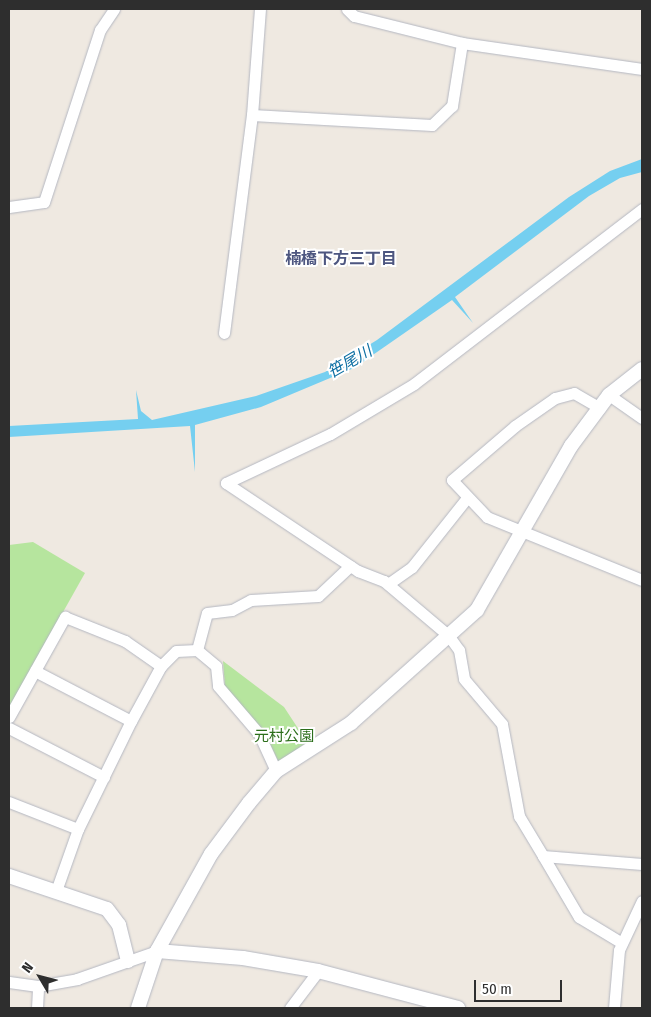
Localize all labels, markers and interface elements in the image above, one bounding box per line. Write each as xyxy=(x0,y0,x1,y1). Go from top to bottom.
district label: 楠橋下方三丁目 xyxy=(285,249,397,269)
water label: 笹尾川 xyxy=(324,342,376,382)
park label: 元村公園 xyxy=(254,728,314,746)
north arrow xyxy=(15,952,65,1002)
text: N xyxy=(18,959,37,976)
scale bar xyxy=(476,970,564,1002)
text: 50 m xyxy=(482,980,512,998)

